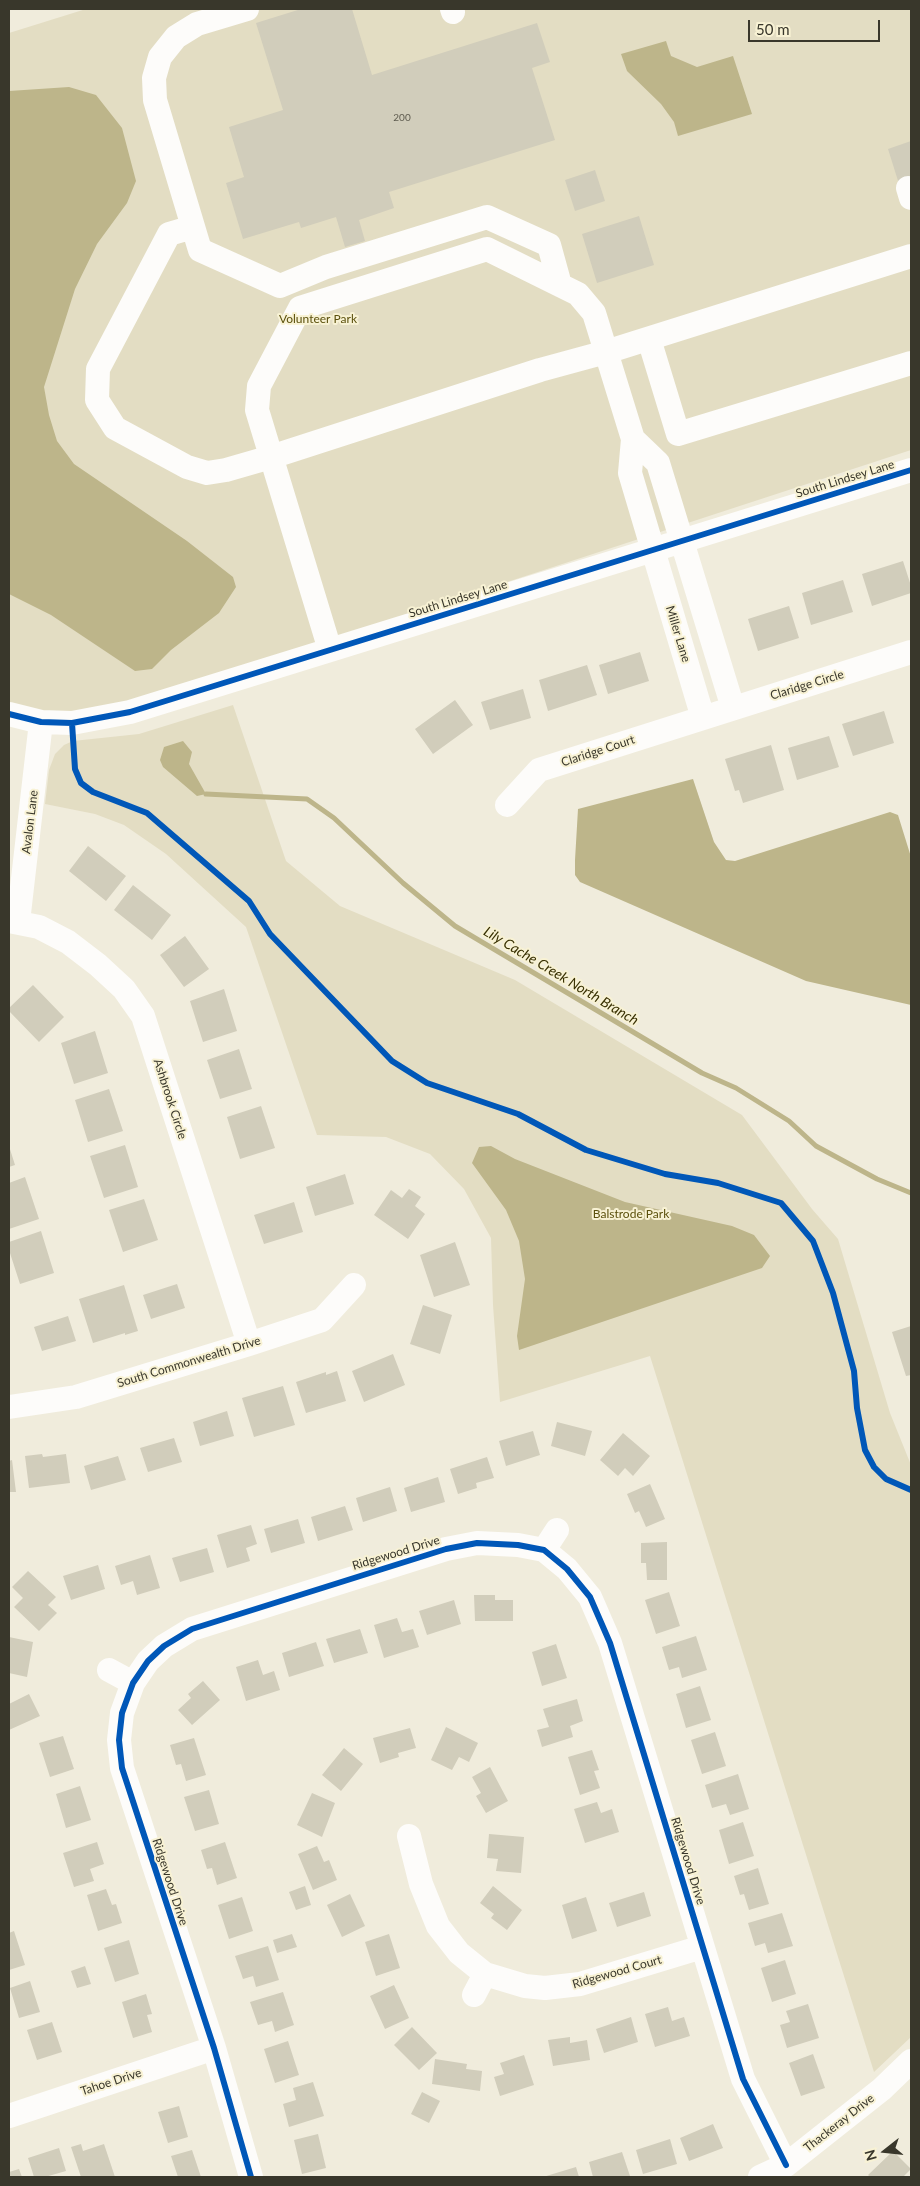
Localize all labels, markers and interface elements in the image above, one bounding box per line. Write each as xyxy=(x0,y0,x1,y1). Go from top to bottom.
scale bar xyxy=(750,10,882,42)
text: 50 m xyxy=(756,20,790,38)
house number: 200 xyxy=(393,112,411,124)
park label: Volunteer Park xyxy=(279,312,357,326)
street label: South Lindsey Lane xyxy=(794,457,896,501)
street label: South Lindsey Lane xyxy=(407,577,509,621)
street label: Miller Lane xyxy=(663,604,693,664)
street label: Claridge Circle xyxy=(768,667,846,703)
street label: Claridge Court xyxy=(559,732,637,770)
street label: Avalon Lane xyxy=(19,789,41,855)
water label: Lily Cache Creek North Branch xyxy=(481,923,641,1029)
street label: Ashbrook Circle xyxy=(150,1057,190,1141)
park label: Balstrode Park xyxy=(593,1207,669,1221)
street label: South Commonwealth Drive xyxy=(116,1333,262,1391)
street label: Ridgewood Drive xyxy=(350,1533,442,1573)
street label: Ridgewood Drive xyxy=(668,1815,708,1907)
street label: Ridgewood Drive xyxy=(149,1837,191,1927)
street label: Ridgewood Court xyxy=(571,1952,663,1992)
street label: Tahoe Drive xyxy=(79,2065,143,2099)
street label: Thackeray Drive xyxy=(801,2091,877,2155)
north arrow xyxy=(860,2126,910,2176)
text: N xyxy=(860,2148,880,2163)

